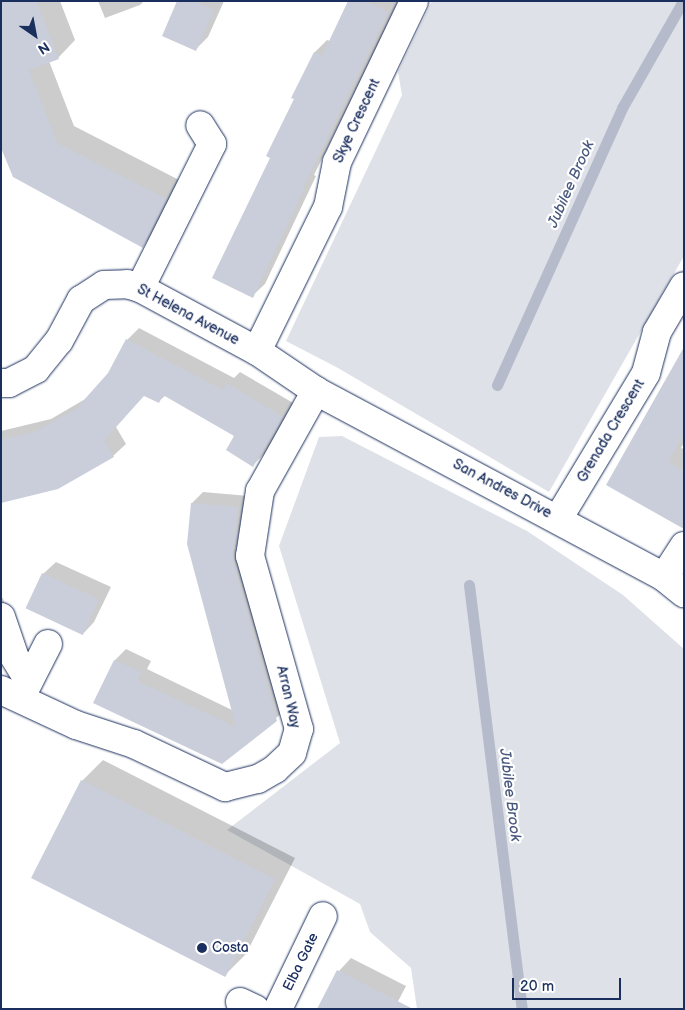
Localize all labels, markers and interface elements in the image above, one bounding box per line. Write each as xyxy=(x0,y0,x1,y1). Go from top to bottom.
north arrow xyxy=(10,10,60,60)
text: N xyxy=(34,38,52,58)
street label: Skye Crescent xyxy=(330,76,384,166)
water label: Jubilee Brook xyxy=(544,138,598,230)
street label: St Helena Avenue xyxy=(134,281,242,349)
street label: Grenada Crescent xyxy=(574,377,648,485)
street label: San Andres Drive xyxy=(450,456,554,522)
street label: Arran Way xyxy=(273,664,303,730)
water label: Jubilee Brook xyxy=(495,748,525,842)
street label: Elba Gate xyxy=(280,930,322,994)
place label: Costa xyxy=(212,940,249,956)
marker: Costa xyxy=(196,942,208,954)
scale bar xyxy=(515,968,624,1000)
text: 20 m xyxy=(520,977,554,996)

